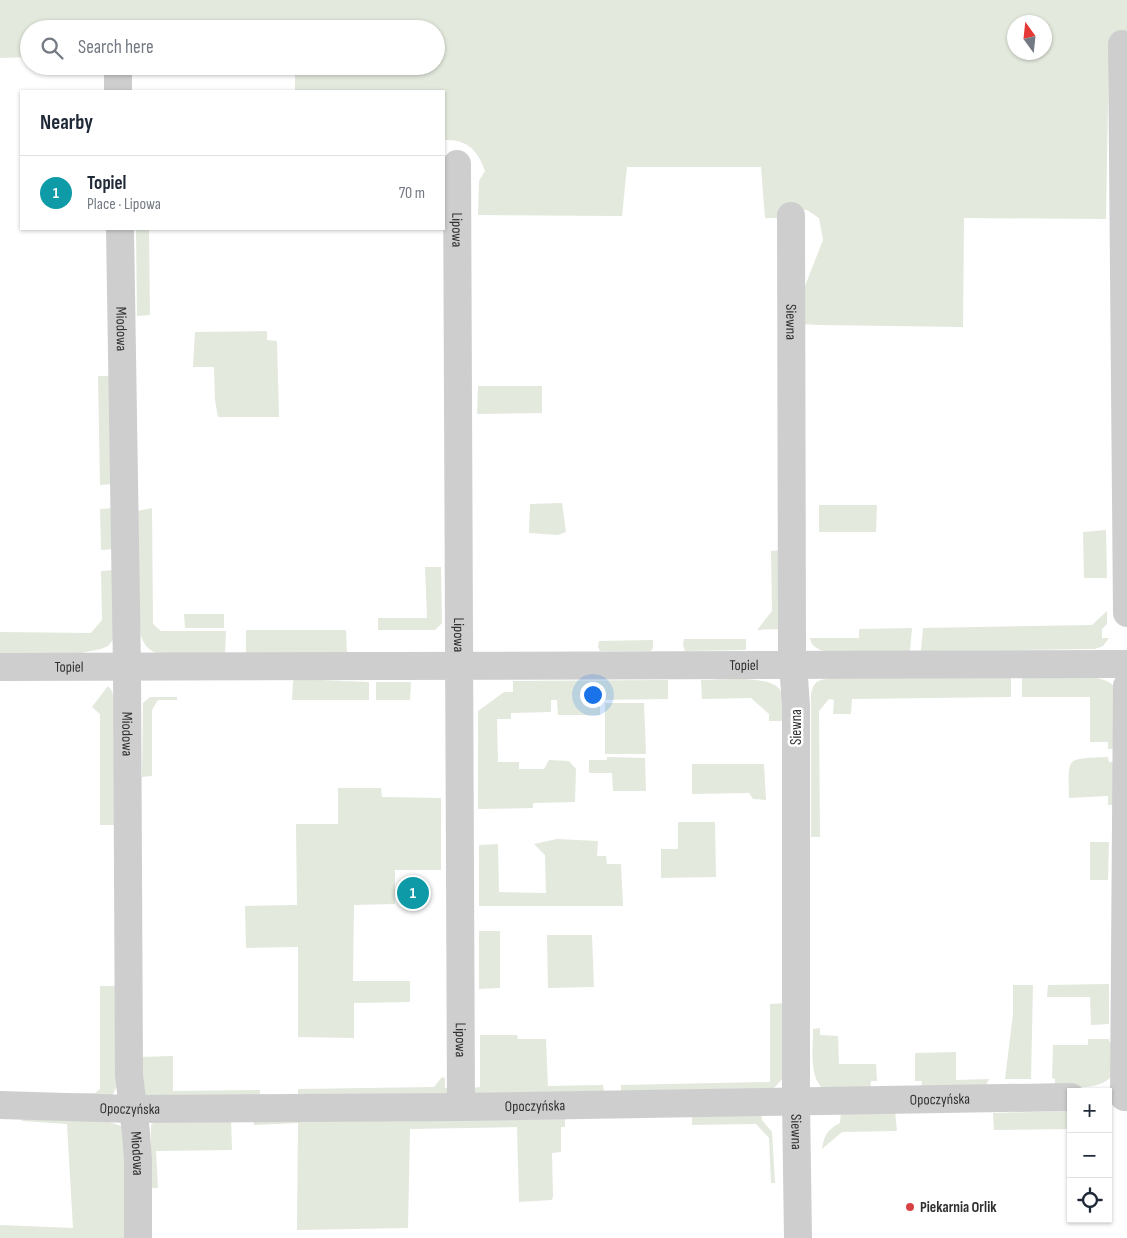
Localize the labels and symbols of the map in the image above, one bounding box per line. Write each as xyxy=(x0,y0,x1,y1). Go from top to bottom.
north arrow xyxy=(1007,15,1052,60)
street label: Lipowa xyxy=(448,213,467,248)
street label: Siewna xyxy=(782,304,801,340)
street label: Miodowa xyxy=(112,307,131,352)
street label: Lipowa xyxy=(449,618,469,653)
street label: Topiel xyxy=(729,655,759,675)
street label: Topiel xyxy=(54,657,84,676)
your location xyxy=(580,682,606,708)
street label: Siewna xyxy=(787,709,806,745)
street label: Miodowa xyxy=(118,712,137,756)
pin: 1 xyxy=(397,874,429,912)
street label: Lipowa xyxy=(451,1023,470,1058)
street label: Opoczyńska xyxy=(910,1089,970,1109)
street label: Opoczyńska xyxy=(505,1096,565,1116)
street label: Opoczyńska xyxy=(99,1099,160,1119)
street label: Siewna xyxy=(787,1114,806,1150)
street label: Miodowa xyxy=(126,1131,148,1176)
place label: Piekarnia Orlik xyxy=(920,1198,997,1217)
marker: Piekarnia Orlik xyxy=(904,1201,916,1213)

